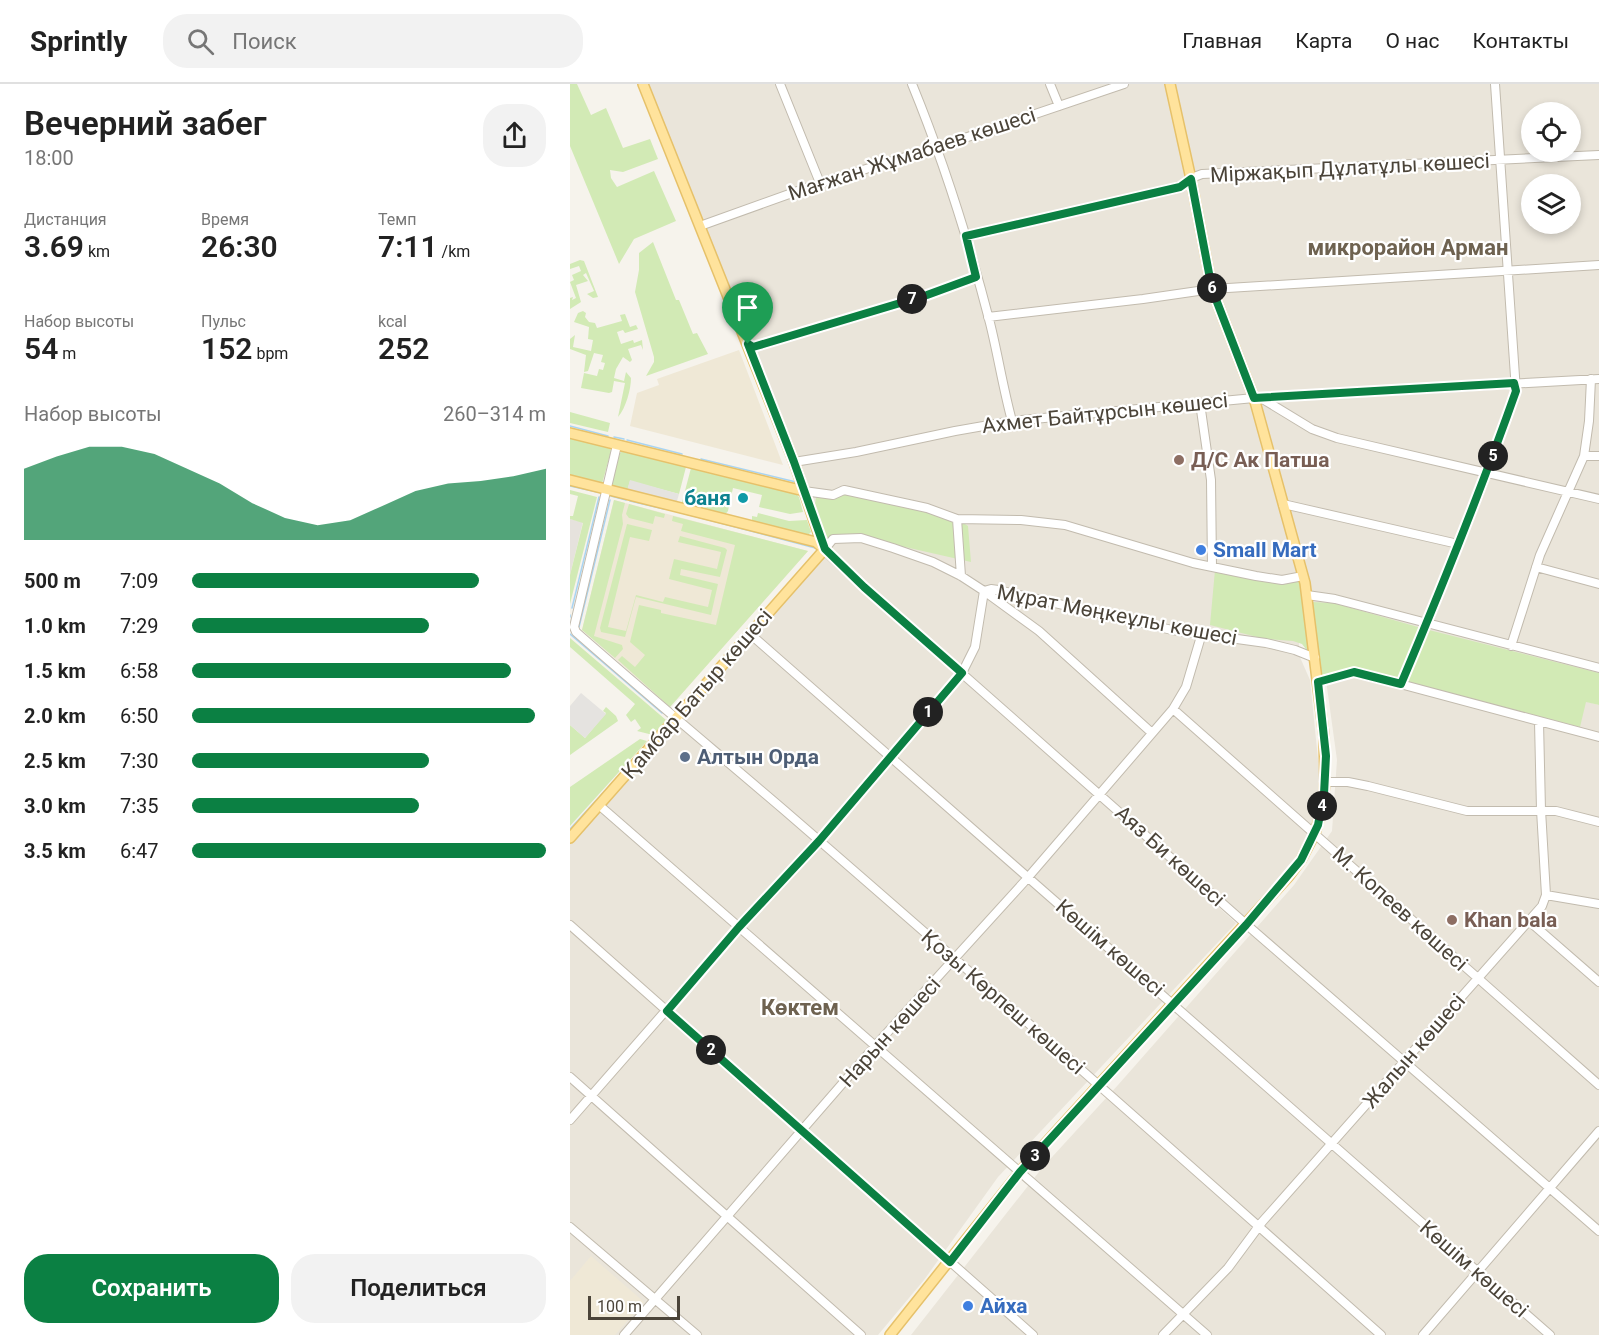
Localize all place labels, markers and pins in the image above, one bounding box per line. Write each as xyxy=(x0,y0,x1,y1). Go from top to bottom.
pin: 6 xyxy=(1197,273,1227,303)
pin xyxy=(722,282,773,344)
pin: 7 xyxy=(897,284,927,314)
pin: 5 xyxy=(1478,441,1508,471)
place label: Д/С Ак Патша xyxy=(1191,448,1329,472)
marker: Д/С Ак Патша xyxy=(1172,453,1186,467)
place label: баня xyxy=(684,486,731,510)
marker: баня xyxy=(736,491,750,505)
place label: Small Mart xyxy=(1213,538,1317,562)
marker: Small Mart xyxy=(1194,543,1208,557)
pin: 1 xyxy=(913,697,943,727)
place label: Алтын Орда xyxy=(697,745,819,769)
marker: Алтын Орда xyxy=(678,750,692,764)
pin: 4 xyxy=(1307,791,1337,821)
place label: Khan bala xyxy=(1464,908,1557,932)
marker: Khan bala xyxy=(1445,913,1459,927)
pin: 2 xyxy=(696,1035,726,1065)
pin: 3 xyxy=(1020,1141,1050,1171)
place label: Айха xyxy=(980,1294,1028,1318)
marker: Айха xyxy=(961,1299,975,1313)

